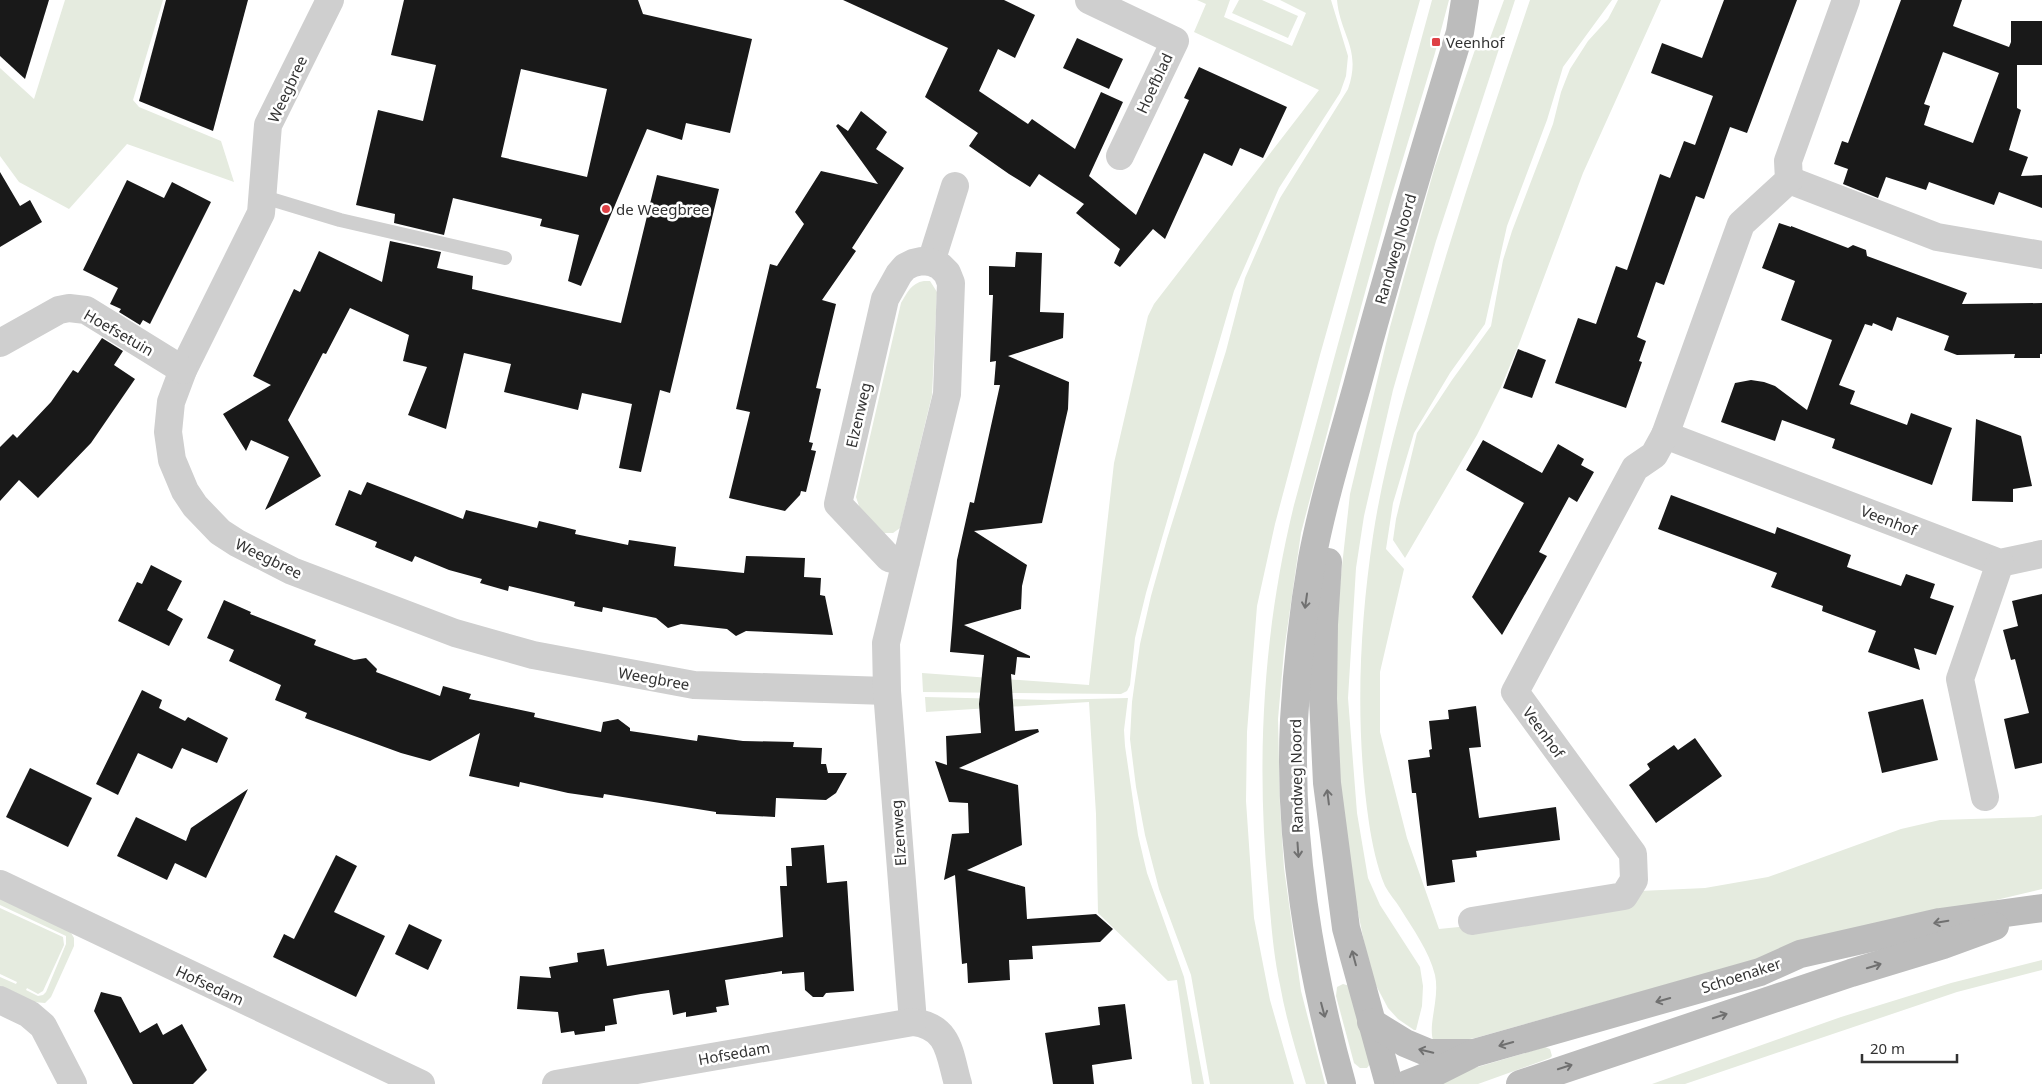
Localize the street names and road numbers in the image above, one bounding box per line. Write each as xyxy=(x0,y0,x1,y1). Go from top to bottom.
street label: Hoefblad xyxy=(1131,50,1177,116)
street label: Weegbree xyxy=(263,52,311,126)
street label: Randweg Noord xyxy=(1370,191,1420,307)
street label: Hoefsetuin xyxy=(81,304,157,360)
street label: Elzenweg xyxy=(841,380,875,450)
street label: Veenhof xyxy=(1858,500,1921,540)
street label: Weegbree xyxy=(232,533,306,583)
street label: Weegbree xyxy=(617,662,691,694)
street label: Veenhof xyxy=(1519,702,1570,762)
street label: Randweg Noord xyxy=(1285,719,1307,833)
street label: Elzenweg xyxy=(886,799,910,867)
street label: Schoenaker xyxy=(1699,953,1783,997)
street label: Hofsedam xyxy=(173,961,247,1009)
street label: Hofsedam xyxy=(696,1037,772,1069)

